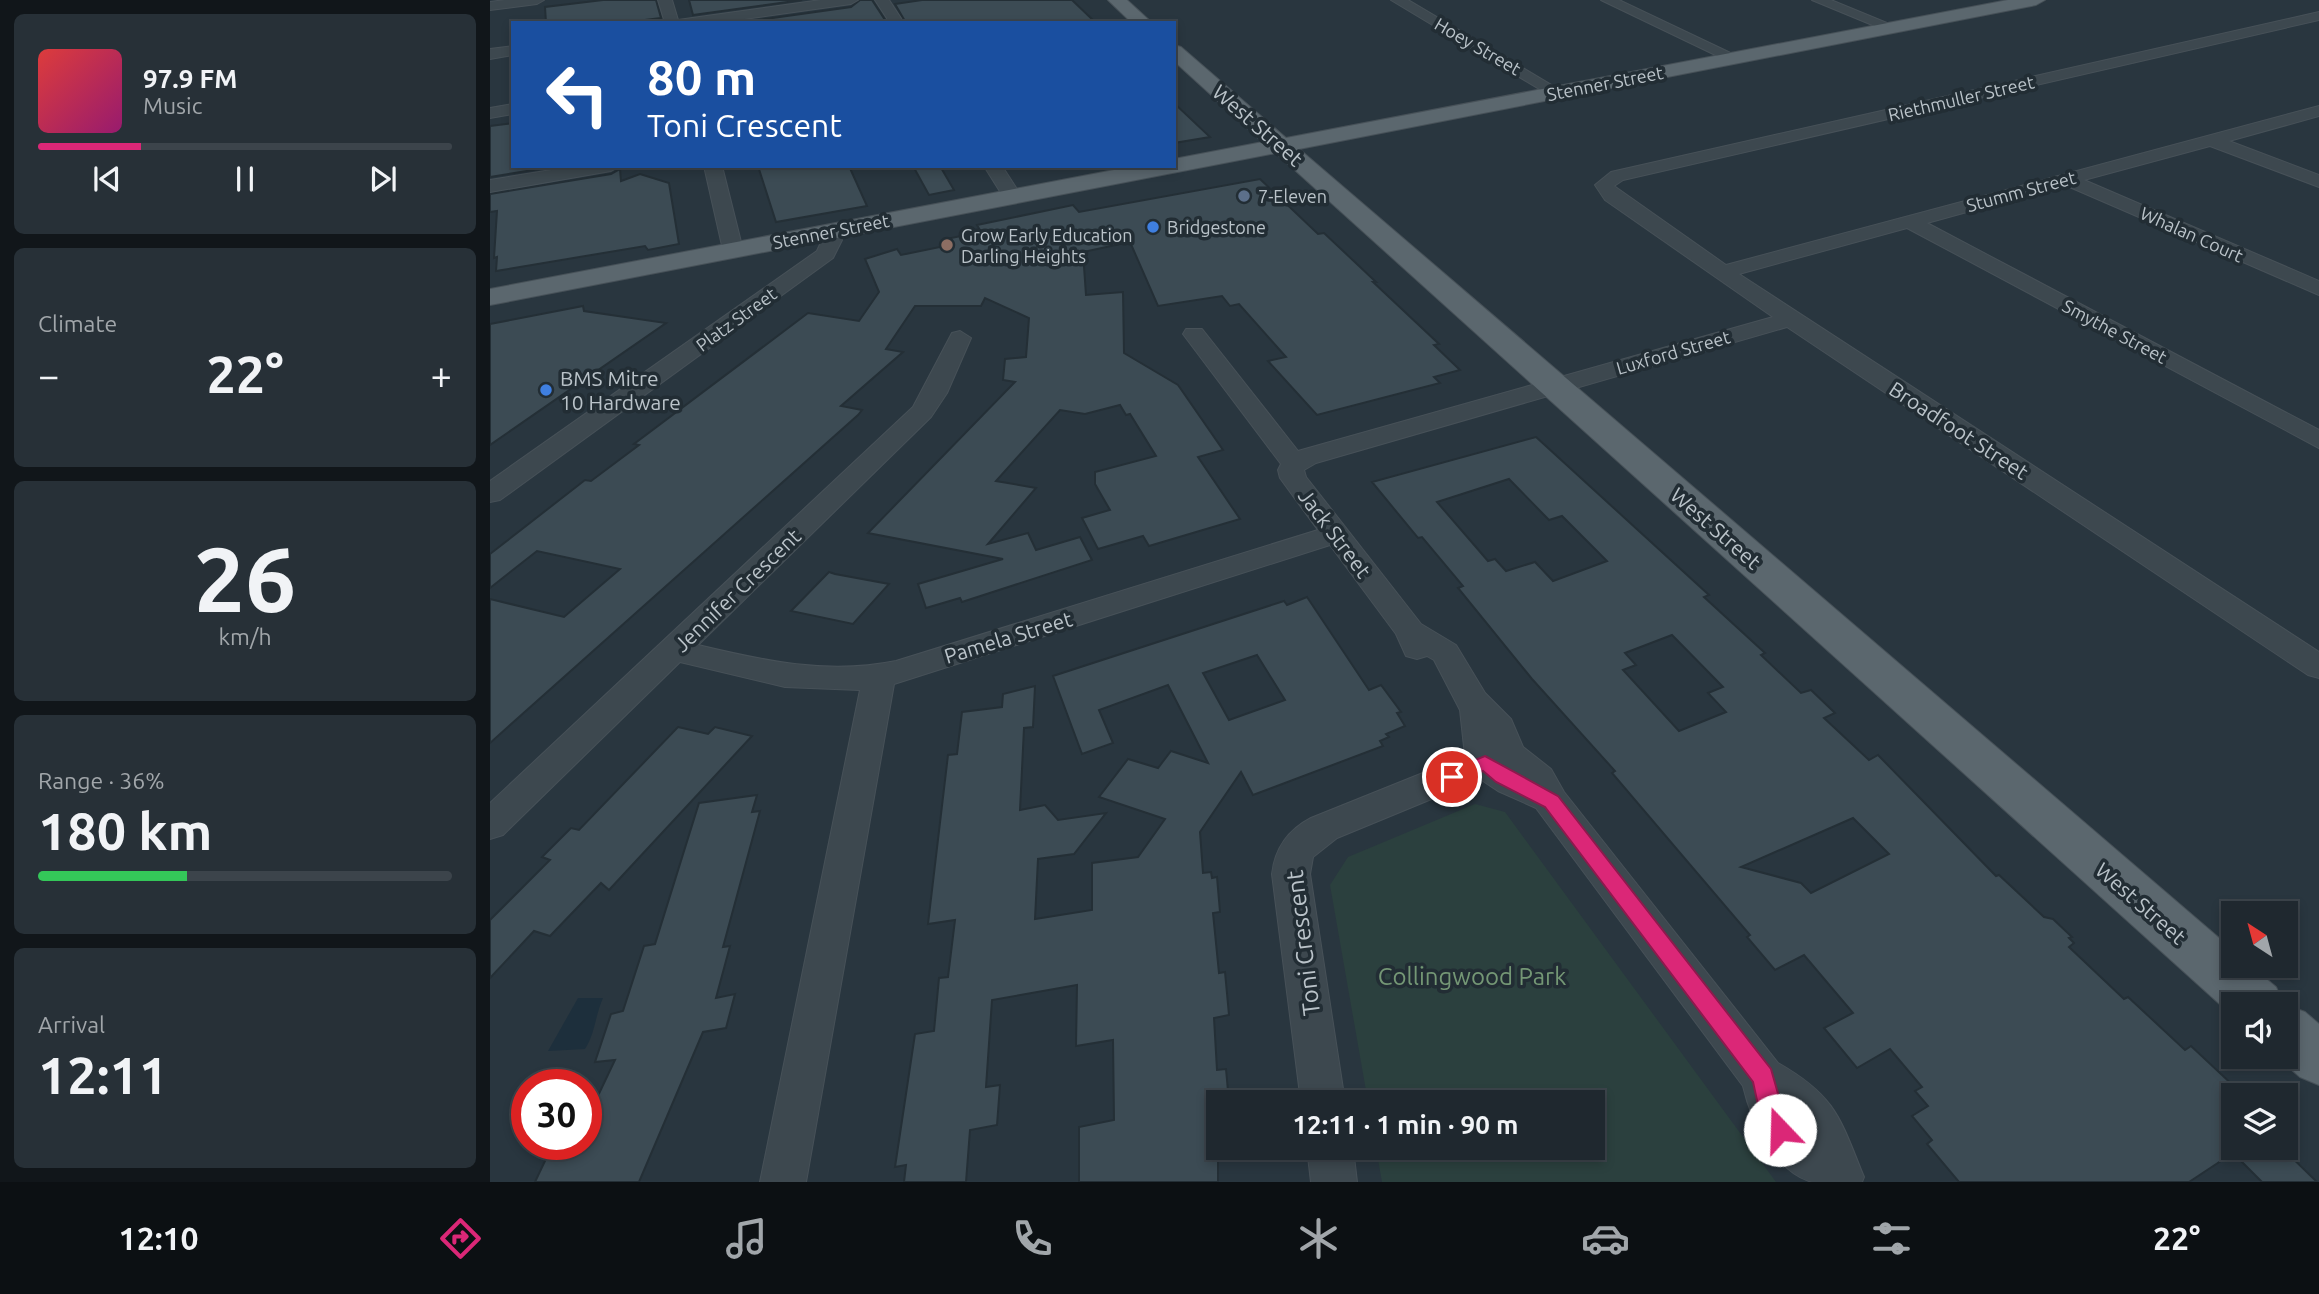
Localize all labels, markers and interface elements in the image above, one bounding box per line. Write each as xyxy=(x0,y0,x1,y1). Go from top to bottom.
street label: Hoey Street xyxy=(1431,13,1525,79)
icon: left xyxy=(532,49,623,140)
text: 80 m xyxy=(647,49,756,104)
street label: Stenner Street xyxy=(1545,62,1665,104)
text: 97.9 FM xyxy=(143,64,237,93)
street label: Riethmuller Street xyxy=(1886,71,2036,125)
street label: West Street xyxy=(1208,79,1308,171)
text: Music xyxy=(143,93,202,118)
text: Toni Crescent xyxy=(647,107,842,143)
icon: previous xyxy=(88,160,126,198)
icon: pause xyxy=(226,160,264,198)
icon: next xyxy=(364,160,402,198)
street label: Stumm Street xyxy=(1964,167,2078,215)
place label: 7-Eleven xyxy=(1258,186,1327,206)
marker: 7-Eleven xyxy=(1236,188,1252,204)
street label: Whalan Court xyxy=(2138,202,2246,266)
street label: Stenner Street xyxy=(771,210,891,252)
place label: Bridgestone xyxy=(1167,217,1266,237)
marker: Bridgestone xyxy=(1145,219,1161,235)
place label: Grow Early Education Darling Heights xyxy=(961,225,1133,266)
marker: Grow Early Education Darling Heights xyxy=(939,237,955,253)
street label: Platz Street xyxy=(692,283,780,355)
street label: Smythe Street xyxy=(2059,295,2171,367)
text: Climate xyxy=(38,311,117,336)
street label: Luxford Street xyxy=(1614,326,1732,378)
text: 22° xyxy=(206,345,284,403)
text: − xyxy=(38,354,59,396)
text: + xyxy=(431,354,452,396)
place label: BMS Mitre 10 Hardware xyxy=(560,366,681,414)
street label: Broadfoot Street xyxy=(1885,376,2033,484)
marker: BMS Mitre 10 Hardware xyxy=(538,382,554,398)
street label: West Street xyxy=(1666,482,1766,574)
street label: Jack Street xyxy=(1294,484,1376,582)
street label: Jennifer Crescent xyxy=(669,524,805,656)
text: 26 xyxy=(194,527,296,629)
street label: Pamela Street xyxy=(941,606,1075,668)
text: km/h xyxy=(218,624,272,649)
pin xyxy=(1422,747,1482,807)
icon: arrive xyxy=(1433,758,1471,796)
text: Range · 36% xyxy=(38,768,165,793)
text: 180 km xyxy=(38,802,212,860)
street label: West Street xyxy=(2091,857,2191,949)
street label: Toni Crescent xyxy=(1281,868,1325,1017)
north arrow xyxy=(2221,901,2298,978)
map controls xyxy=(2221,901,2298,1160)
park label: Collingwood Park xyxy=(1378,963,1566,990)
button: sound xyxy=(2221,992,2298,1069)
text: Arrival xyxy=(38,1012,105,1037)
text: 12:11 xyxy=(38,1046,168,1104)
speed limit sign: 30 xyxy=(511,1069,602,1160)
button: layers xyxy=(2221,1083,2298,1160)
position arrow xyxy=(1743,1093,1817,1167)
text: 12:11 · 1 min · 90 m xyxy=(1292,1110,1519,1139)
icon: directions xyxy=(436,1214,485,1263)
icon: music xyxy=(722,1214,771,1263)
icon: phone xyxy=(1008,1214,1057,1263)
icon: climate xyxy=(1294,1214,1343,1263)
icon: car xyxy=(1581,1214,1630,1263)
icon: filters xyxy=(1867,1214,1916,1263)
text: 12:10 xyxy=(119,1220,199,1256)
text: 22° xyxy=(2153,1220,2200,1256)

